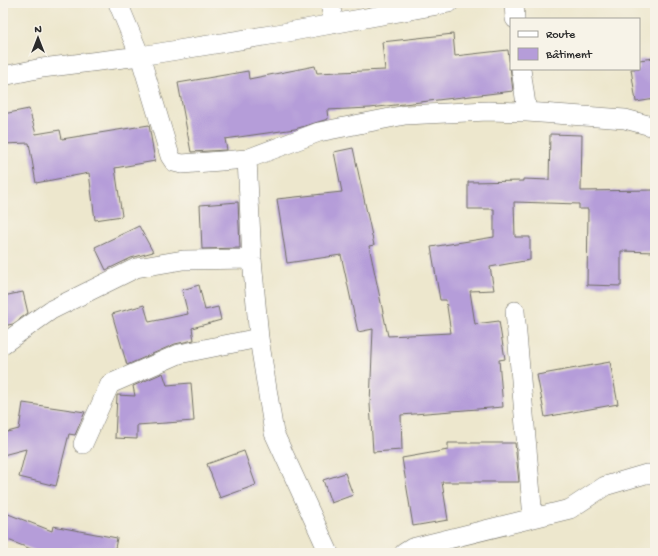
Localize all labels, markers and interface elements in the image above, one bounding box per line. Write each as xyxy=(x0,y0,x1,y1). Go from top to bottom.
north arrow xyxy=(18,18,58,58)
legend xyxy=(510,18,640,70)
text: N xyxy=(34,24,42,36)
text: Route xyxy=(546,29,576,43)
text: Bâtiment xyxy=(545,49,593,63)

